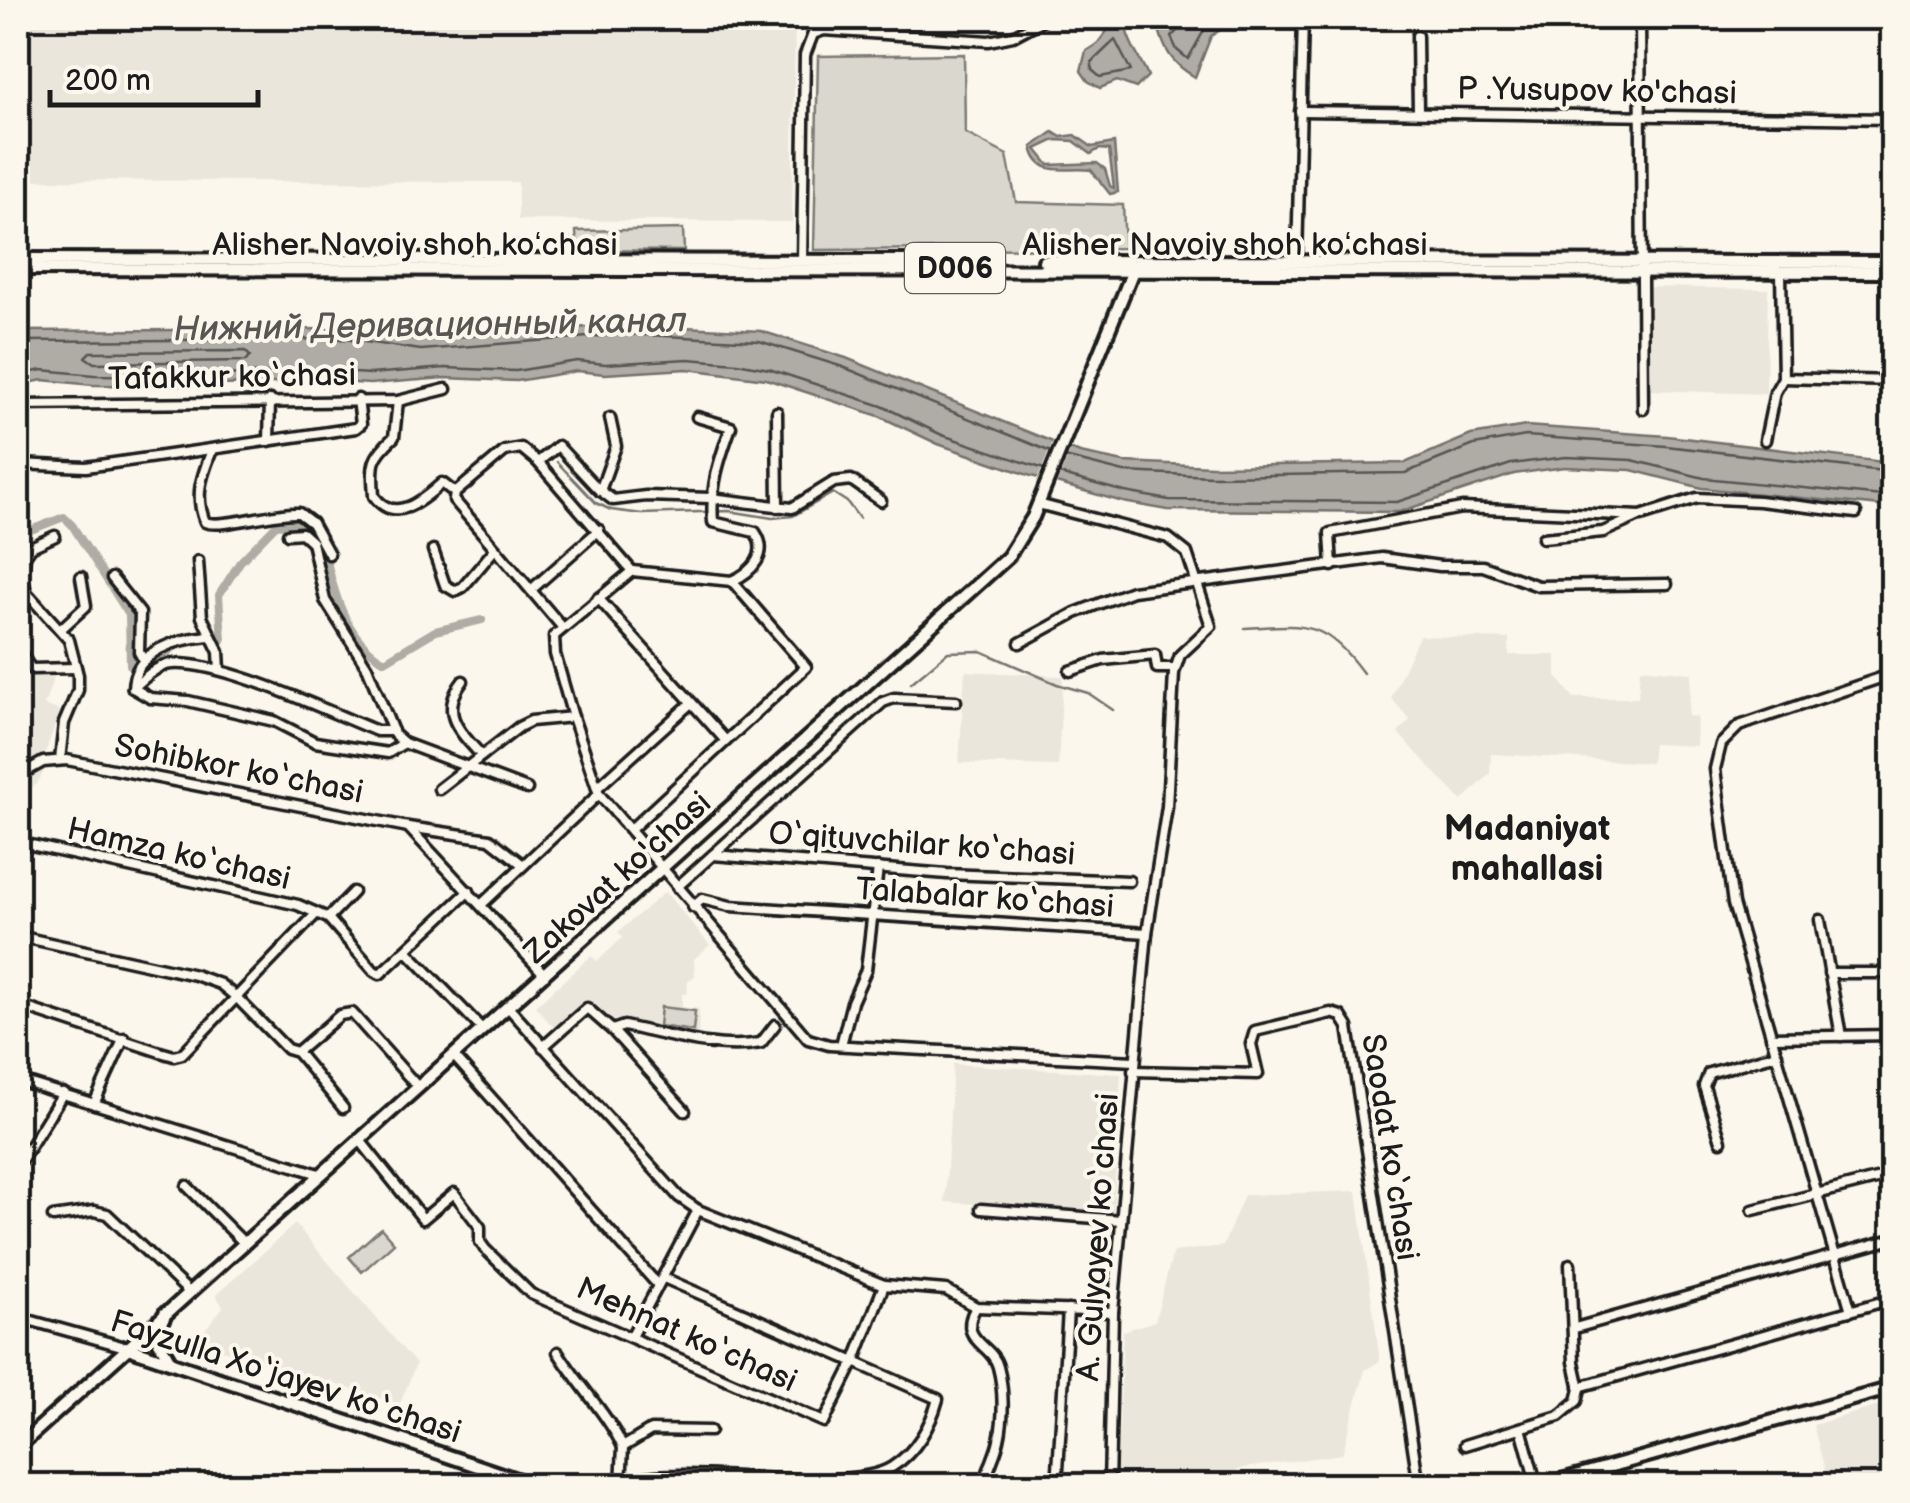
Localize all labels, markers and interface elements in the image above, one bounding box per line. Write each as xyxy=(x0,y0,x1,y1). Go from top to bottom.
scale bar xyxy=(50,45,258,107)
text: 200 m xyxy=(65,63,151,99)
street label: P .Yusupov ko'chasi xyxy=(1457,70,1737,113)
street label: Alisher Navoiy shoh koʻchasi xyxy=(212,226,618,265)
street label: Alisher Navoiy shoh koʻchasi xyxy=(1022,226,1428,265)
road number: D006 xyxy=(905,243,1005,293)
water label: Нижний Деривационный канал xyxy=(173,300,687,351)
street label: Tafakkur ko‘chasi xyxy=(108,356,356,399)
street label: Sohibkor ko‘chasi xyxy=(111,726,366,813)
street label: Zakovat ko'chasi xyxy=(516,784,720,973)
district label: Madaniyat mahallasi xyxy=(1444,808,1610,891)
street label: Hamza ko‘chasi xyxy=(63,810,294,899)
street label: O‘qituvchilar ko‘chasi xyxy=(767,814,1076,875)
street label: Talabalar ko‘chasi xyxy=(855,870,1115,927)
street label: Saodat ko‘chasi xyxy=(1352,1031,1427,1263)
street label: A. Gulyayev ko‘chasi xyxy=(1069,1092,1128,1382)
street label: Mehnat ko‘chasi xyxy=(570,1269,803,1401)
street label: Fayzulla Xo‘jayev ko‘chasi xyxy=(105,1302,466,1453)

